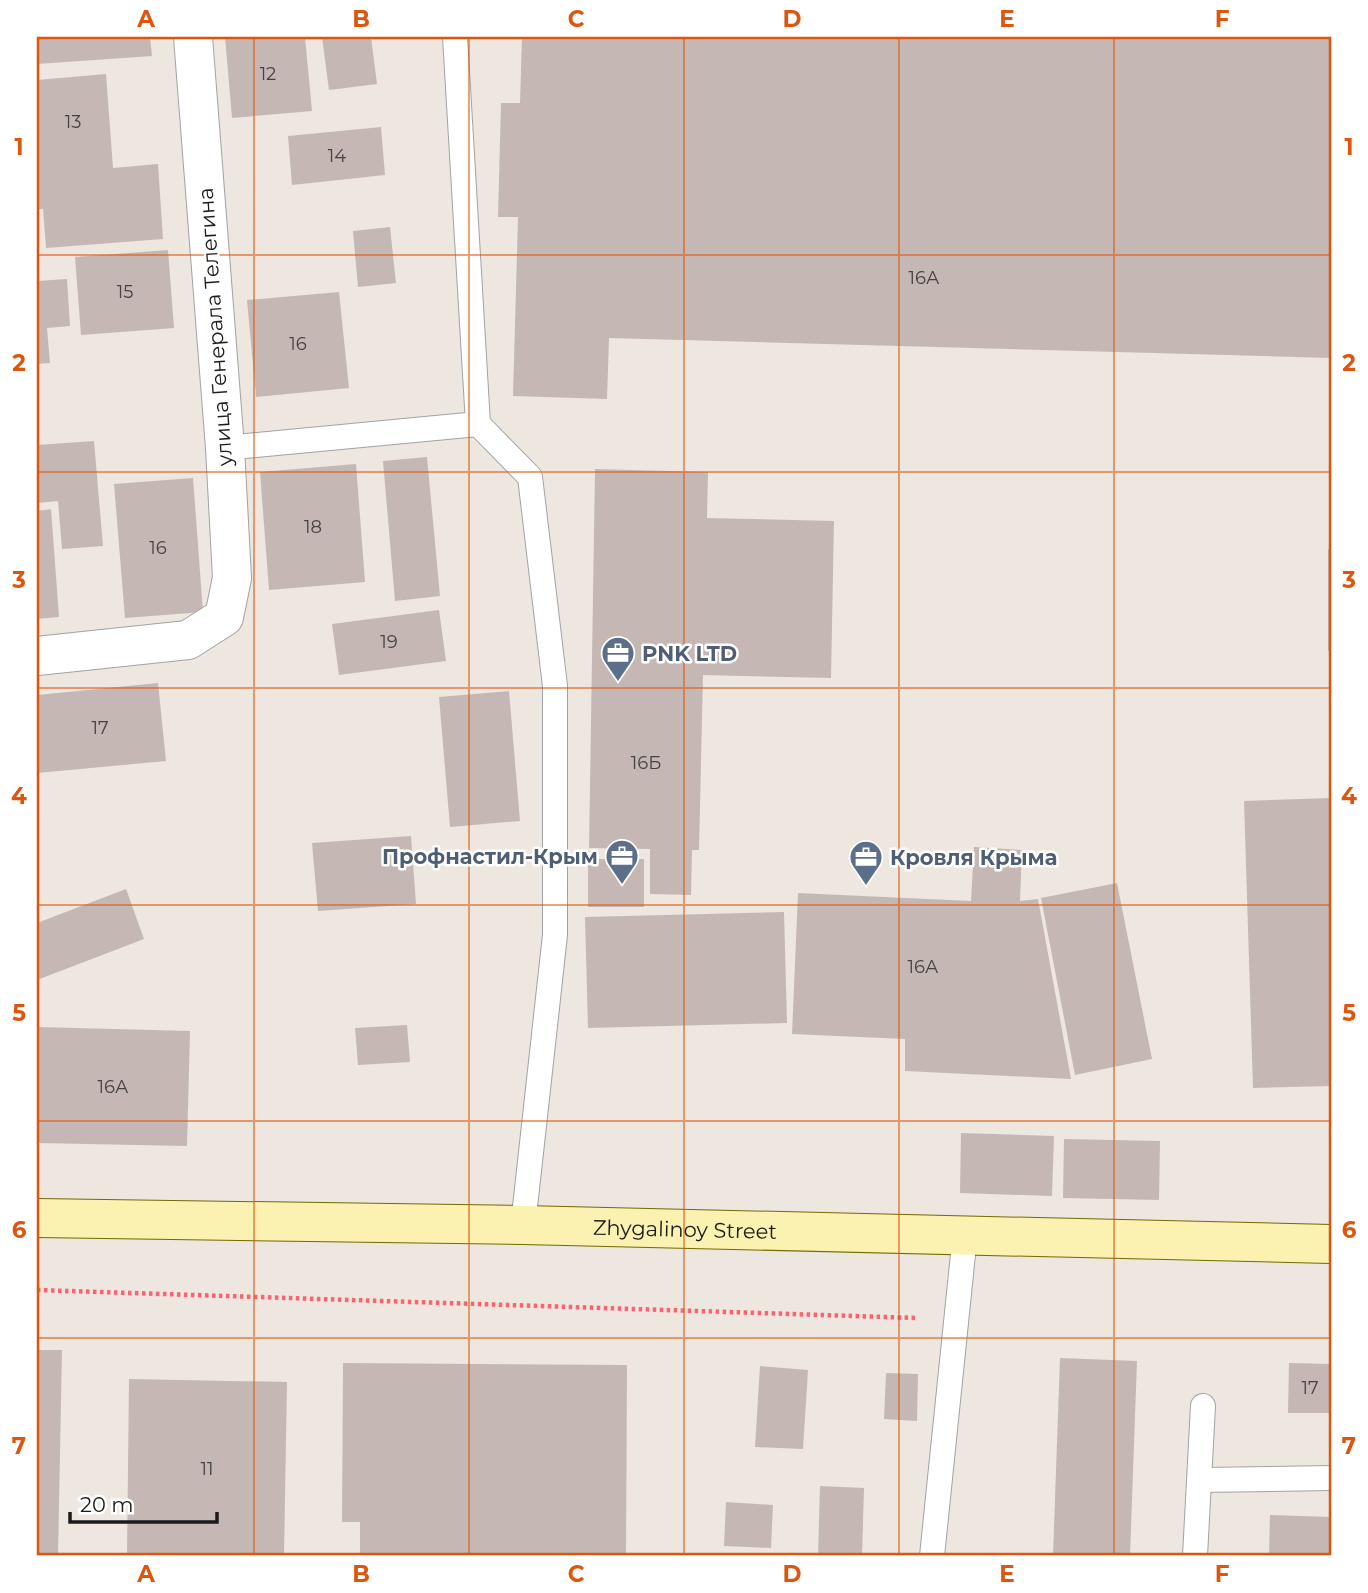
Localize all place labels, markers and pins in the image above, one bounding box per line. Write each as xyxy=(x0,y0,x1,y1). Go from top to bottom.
office icon: PNK LTD xyxy=(599,634,637,683)
place label: PNK LTD xyxy=(642,641,737,666)
office icon: Профнастил-Крым xyxy=(603,837,641,886)
office icon: Кровля Крыма xyxy=(847,838,885,887)
place label: Профнастил-Крым xyxy=(382,844,598,869)
place label: Кровля Крыма xyxy=(890,845,1057,870)

